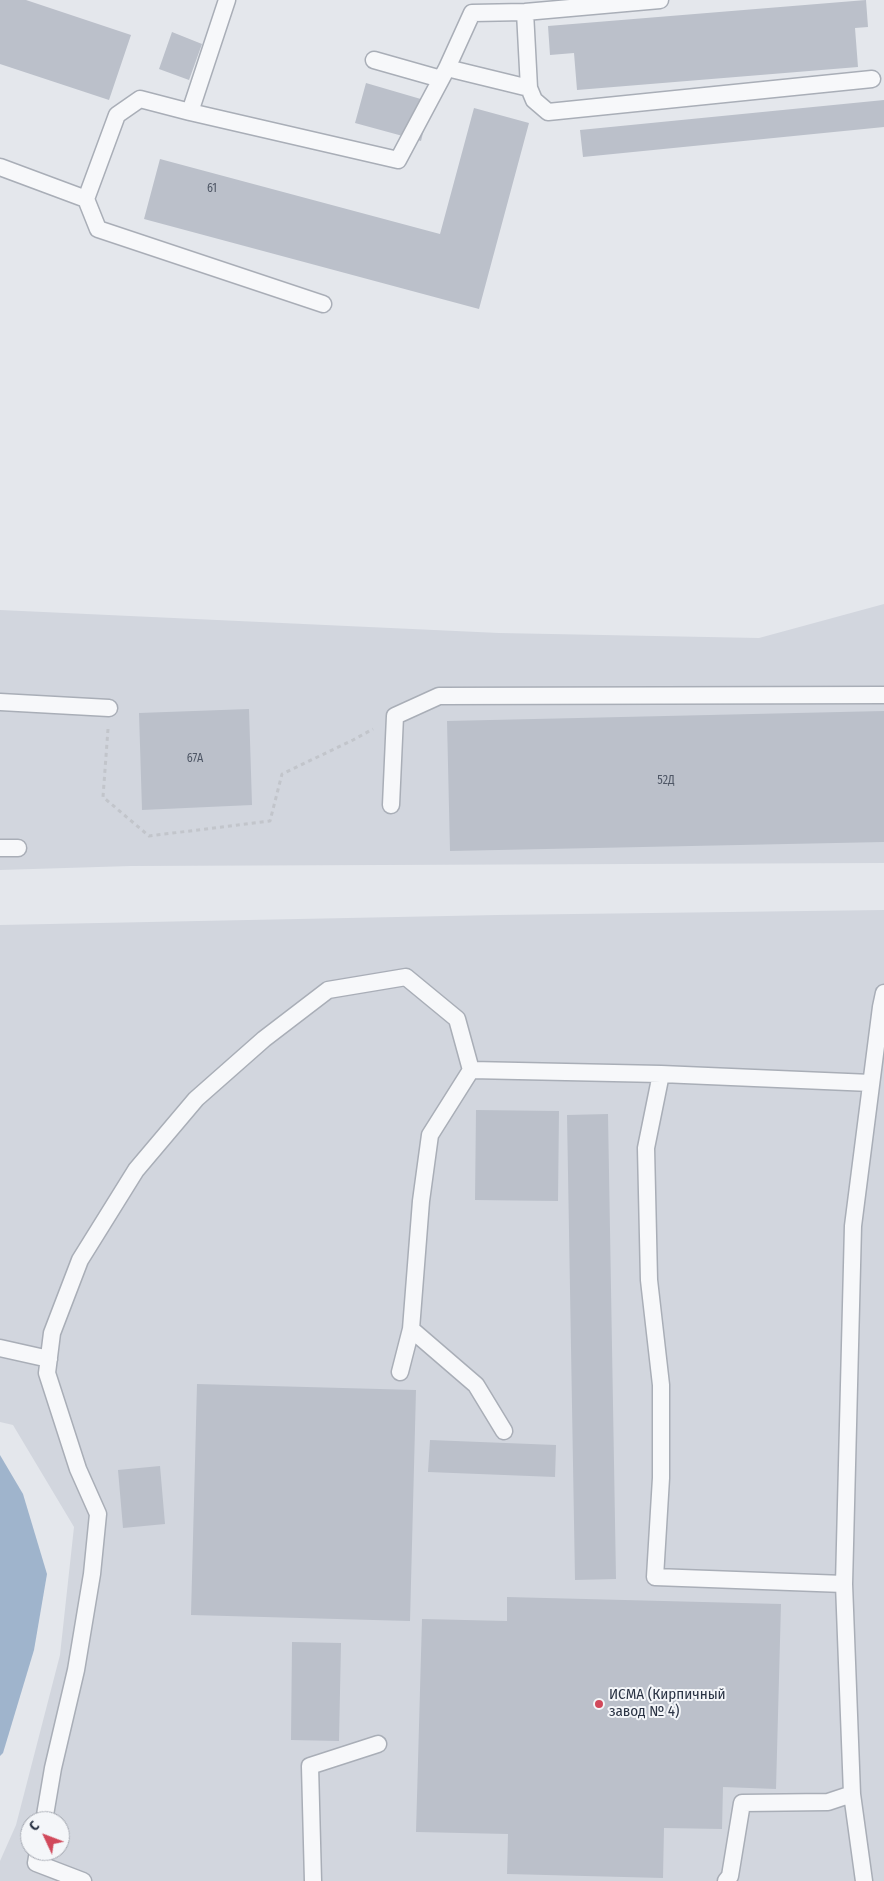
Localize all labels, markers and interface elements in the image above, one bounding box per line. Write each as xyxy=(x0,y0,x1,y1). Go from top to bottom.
house number: 61 xyxy=(207,182,217,196)
house number: 67А xyxy=(187,752,203,766)
house number: 52Д xyxy=(657,774,675,788)
place label: ИСМА (Кирпичный завод № 4) xyxy=(609,1686,726,1721)
marker: ИСМА (Кирпичный завод № 4) xyxy=(593,1698,605,1710)
north arrow xyxy=(20,1811,70,1861)
text: С xyxy=(26,1818,43,1835)

